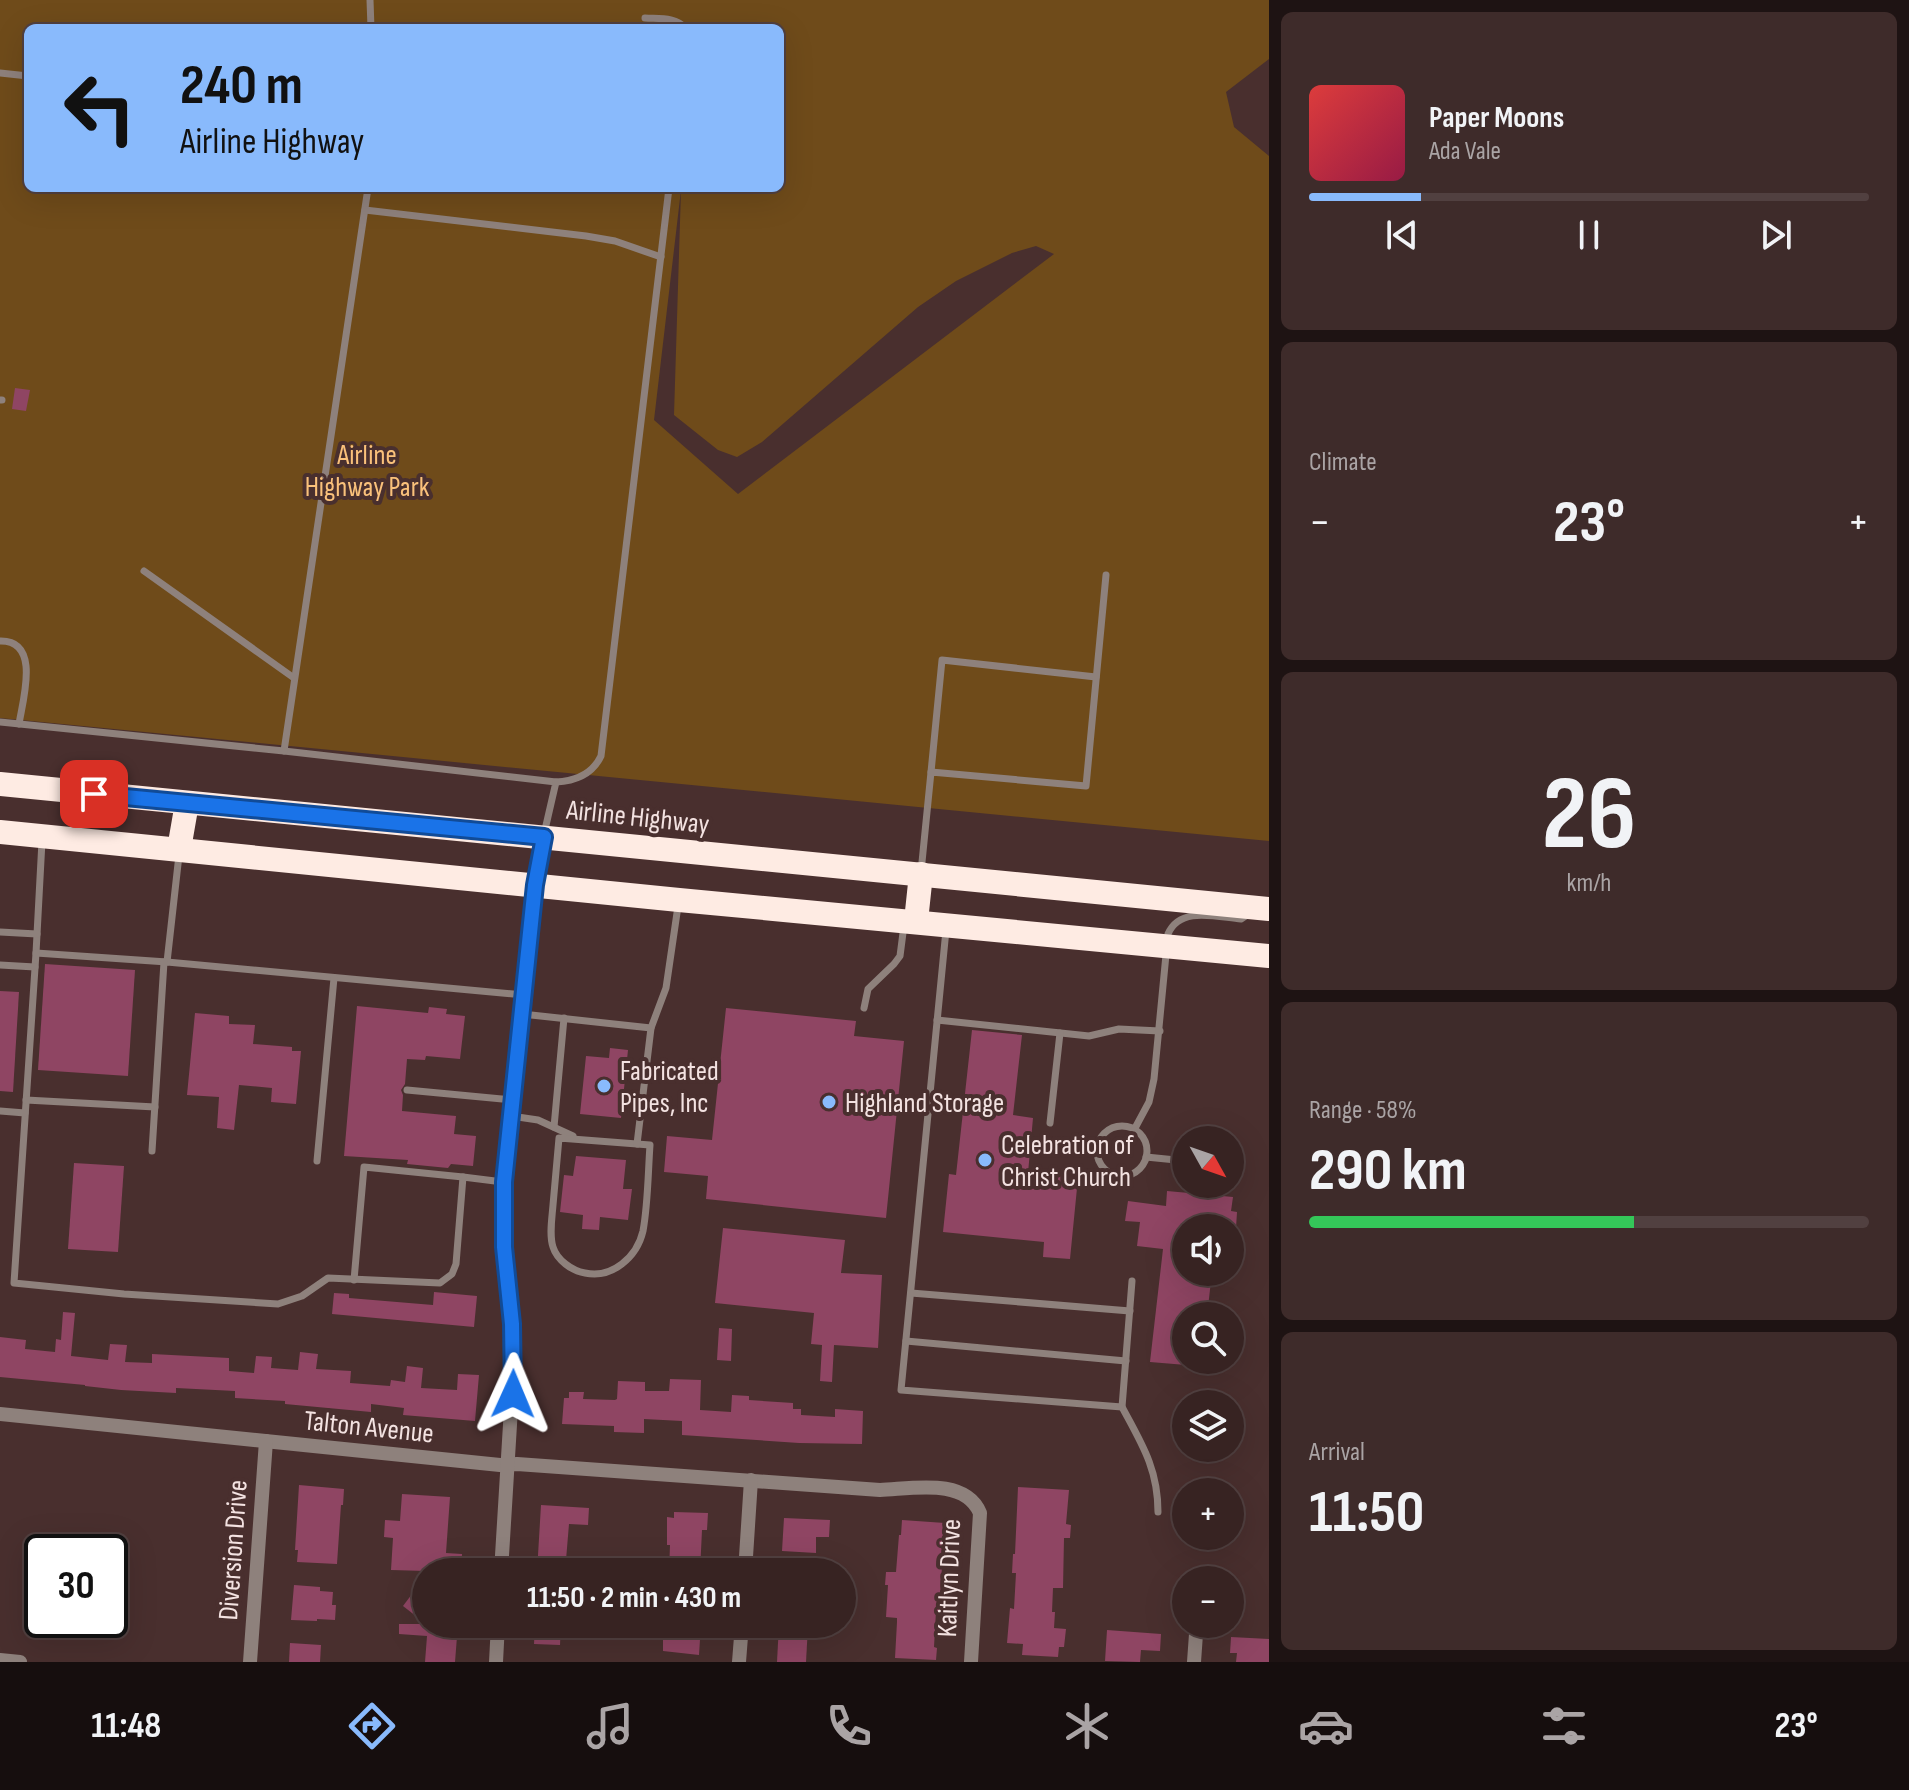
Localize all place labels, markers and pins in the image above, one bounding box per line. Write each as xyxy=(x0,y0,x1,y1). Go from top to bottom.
pin xyxy=(60,760,128,828)
place label: Fabricated Pipes, Inc xyxy=(620,1055,719,1120)
marker: Fabricated Pipes, Inc xyxy=(595,1077,613,1095)
place label: Highland Storage xyxy=(845,1087,1004,1120)
marker: Highland Storage xyxy=(820,1093,838,1111)
place label: Celebration of Christ Church xyxy=(1001,1129,1134,1194)
marker: Celebration of Christ Church xyxy=(976,1151,994,1169)

